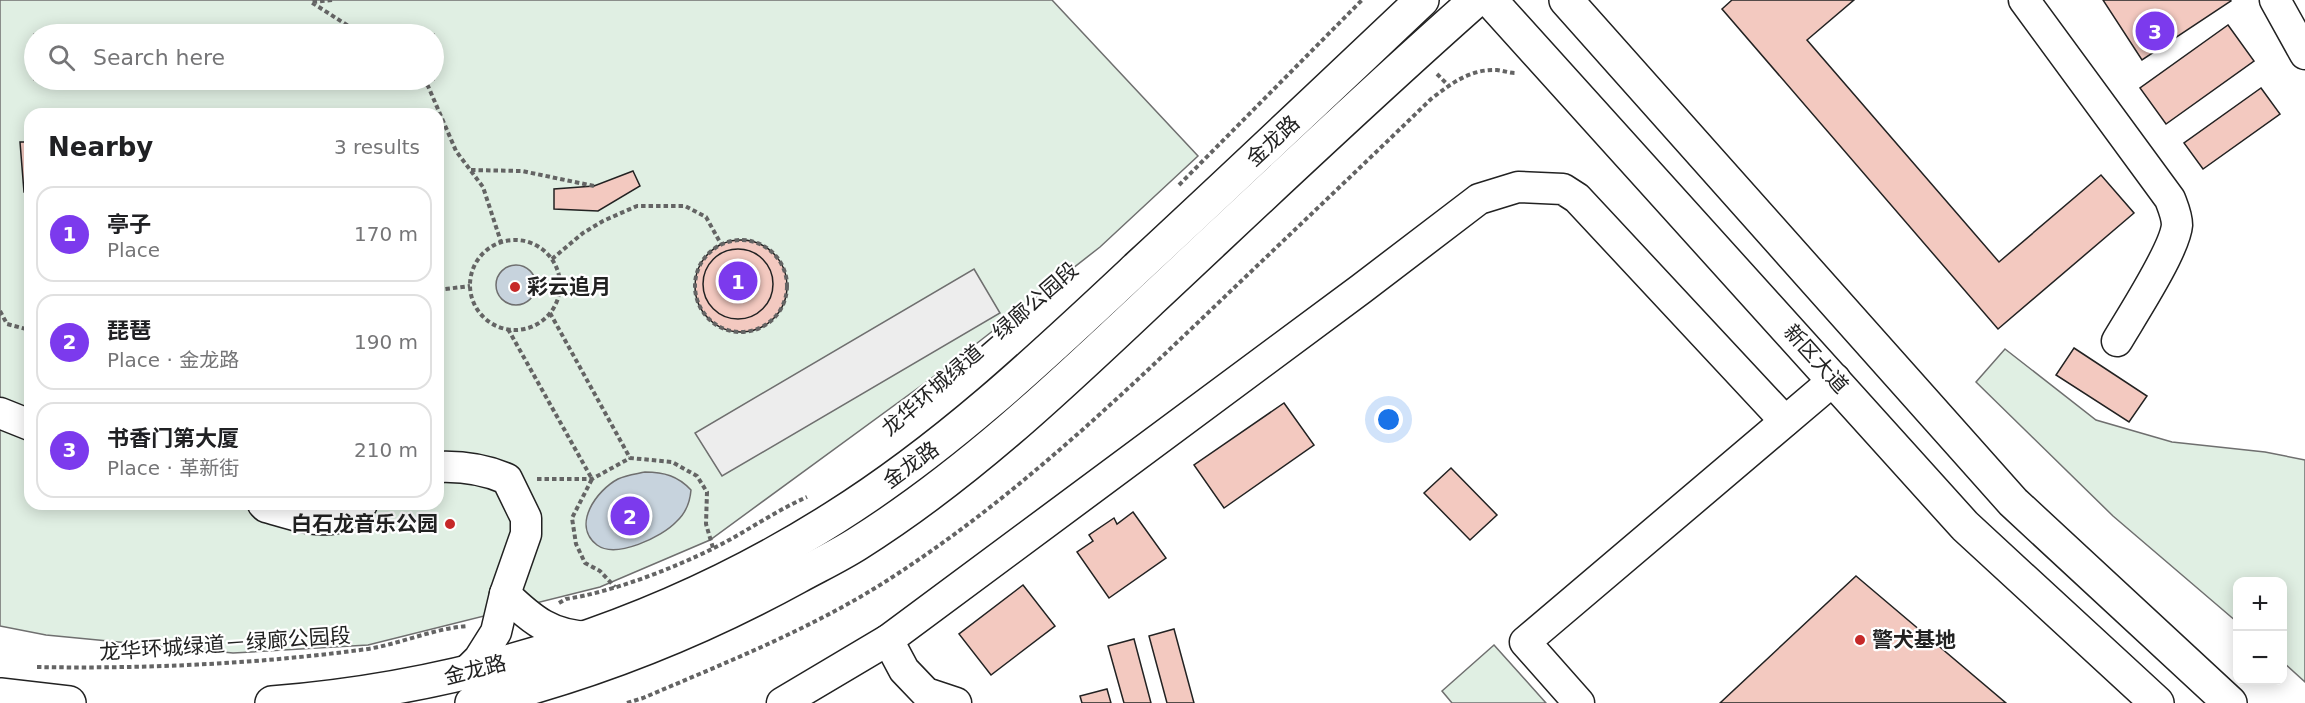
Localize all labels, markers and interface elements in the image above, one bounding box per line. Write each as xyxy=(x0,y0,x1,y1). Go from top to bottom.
pin: 3 xyxy=(2136,9,2174,54)
search box xyxy=(24,24,444,90)
icon: search xyxy=(45,41,78,74)
text: Search here xyxy=(93,45,225,70)
street label: 金龙路 xyxy=(1242,111,1304,171)
text: Nearby xyxy=(48,132,153,162)
text: 3 results xyxy=(334,135,420,159)
text: 亭子 xyxy=(107,212,151,237)
text: 1 xyxy=(63,222,76,246)
text: 170 m xyxy=(354,222,418,246)
text: Place xyxy=(107,238,160,262)
street label: 龙华环城绿道－绿廊公园段 xyxy=(877,257,1083,441)
pin: 1 xyxy=(718,258,758,304)
place label: 彩云追月 xyxy=(527,275,611,299)
marker: 彩云追月 xyxy=(508,280,522,294)
text: 琵琶 xyxy=(107,318,151,343)
street label: 新区大道 xyxy=(1779,320,1853,398)
text: 2 xyxy=(63,330,76,354)
text: 190 m xyxy=(354,330,418,354)
text: Place · 金龙路 xyxy=(107,348,239,372)
your location xyxy=(1374,405,1403,434)
text: 书香门第大厦 xyxy=(107,426,239,451)
street label: 金龙路 xyxy=(878,437,944,493)
text: 3 xyxy=(63,438,76,462)
text: 210 m xyxy=(354,438,418,462)
text: Place · 革新街 xyxy=(107,456,239,480)
pin: 2 xyxy=(610,494,650,538)
place label: 白石龙音乐公园 xyxy=(291,512,438,536)
marker: 白石龙音乐公园 xyxy=(443,517,457,531)
map controls xyxy=(2233,577,2287,685)
button: + xyxy=(2233,577,2287,631)
street label: 龙华环城绿道－绿廊公园段 xyxy=(98,623,352,665)
place label: 警犬基地 xyxy=(1872,628,1956,652)
button: − xyxy=(2233,631,2287,685)
marker: 警犬基地 xyxy=(1853,633,1867,647)
street label: 金龙路 xyxy=(442,651,508,689)

